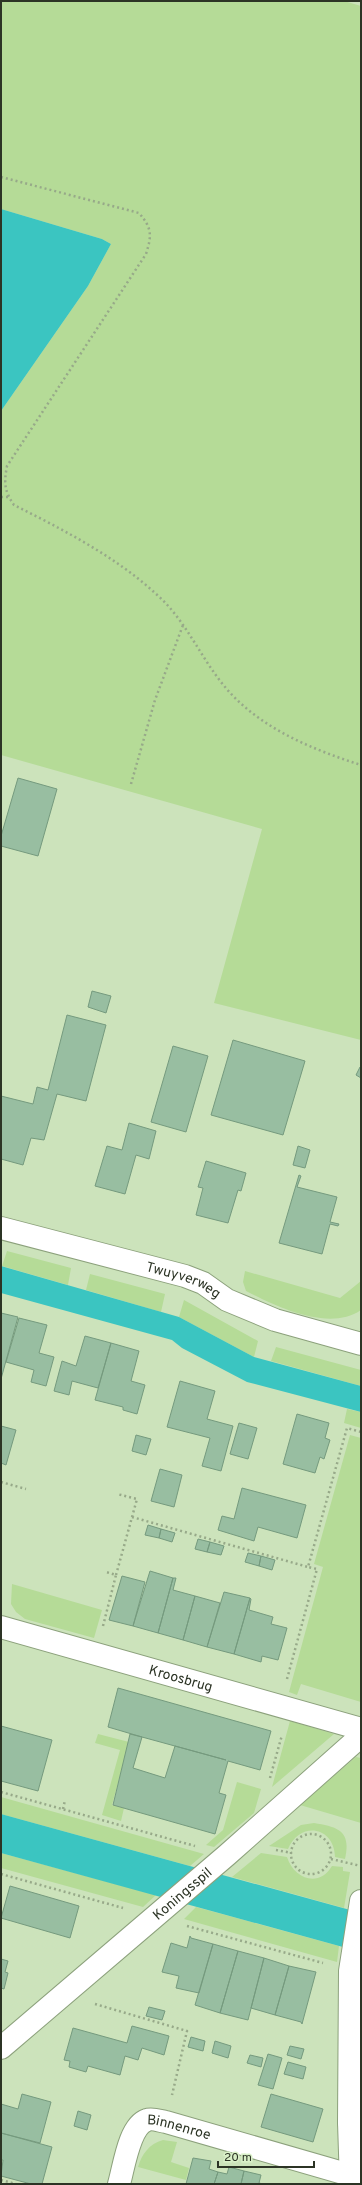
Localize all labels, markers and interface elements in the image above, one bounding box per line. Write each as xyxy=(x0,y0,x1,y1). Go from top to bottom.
street label: Twuyverweg xyxy=(144,1259,224,1303)
street label: Kroosbrug xyxy=(147,1662,214,1697)
street label: Koningsspil xyxy=(150,1865,216,1925)
street label: Binnenroe xyxy=(147,2112,212,2144)
scale bar xyxy=(218,2143,314,2169)
text: 20 m xyxy=(224,2150,252,2166)

